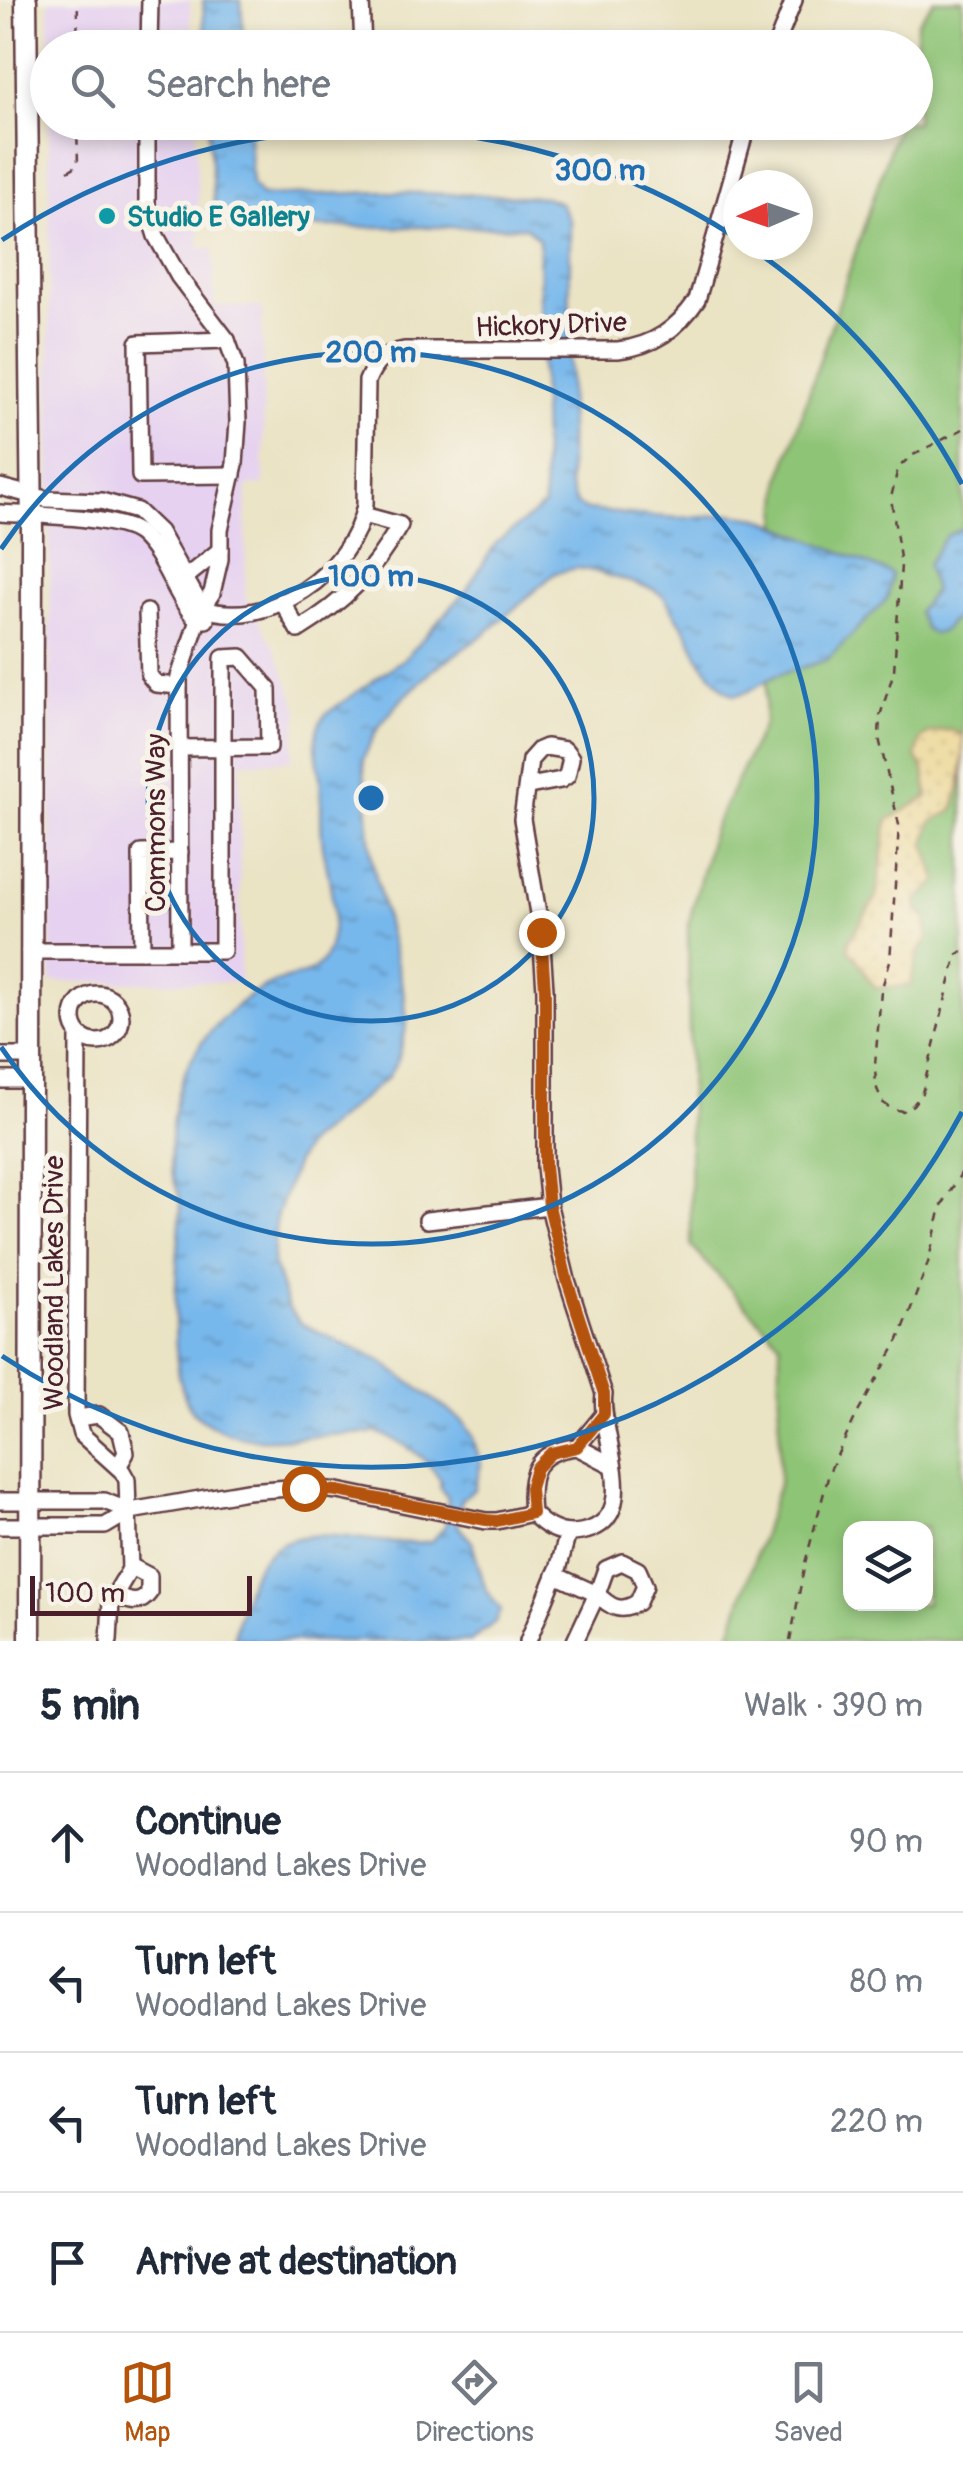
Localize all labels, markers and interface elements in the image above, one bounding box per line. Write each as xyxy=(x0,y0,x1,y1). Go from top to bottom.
search box xyxy=(30,30,933,140)
icon: search xyxy=(65,58,120,113)
text: Search here xyxy=(145,61,331,109)
text: 300 m xyxy=(555,152,645,189)
north arrow xyxy=(723,170,813,260)
place label: Studio E Gallery xyxy=(127,200,310,235)
marker: Studio E Gallery xyxy=(96,205,118,227)
street label: Hickory Drive xyxy=(475,305,628,346)
text: 200 m xyxy=(326,334,416,371)
text: 100 m xyxy=(328,558,414,595)
street label: Commons Way xyxy=(139,734,174,912)
centre of rings xyxy=(353,780,389,816)
route end xyxy=(519,910,565,956)
street label: Woodland Lakes Drive xyxy=(37,1155,72,1410)
route start xyxy=(282,1466,328,1512)
map controls xyxy=(843,1521,933,1611)
button: layers xyxy=(843,1521,933,1611)
scale bar xyxy=(30,1571,252,1616)
text: 100 m xyxy=(45,1576,125,1611)
text: 5 min xyxy=(40,1680,140,1732)
text: Walk · 390 m xyxy=(744,1686,923,1726)
text: Continue xyxy=(135,1798,281,1846)
icon: ahead xyxy=(40,1815,95,1870)
text: 90 m xyxy=(849,1822,923,1862)
text: Woodland Lakes Drive xyxy=(135,1846,426,1886)
text: Turn left xyxy=(135,1938,276,1986)
icon: left xyxy=(40,1955,95,2010)
text: 80 m xyxy=(850,1962,923,2002)
text: Woodland Lakes Drive xyxy=(135,1986,426,2026)
text: Turn left xyxy=(135,2078,276,2126)
icon: left xyxy=(40,2095,95,2150)
text: 220 m xyxy=(830,2102,923,2142)
text: Woodland Lakes Drive xyxy=(135,2126,426,2166)
icon: arrive xyxy=(40,2235,95,2290)
text: Arrive at destination xyxy=(135,2238,457,2286)
tab: Map xyxy=(120,2355,175,2450)
tab: Directions xyxy=(415,2355,534,2450)
tab: Saved xyxy=(774,2355,843,2450)

